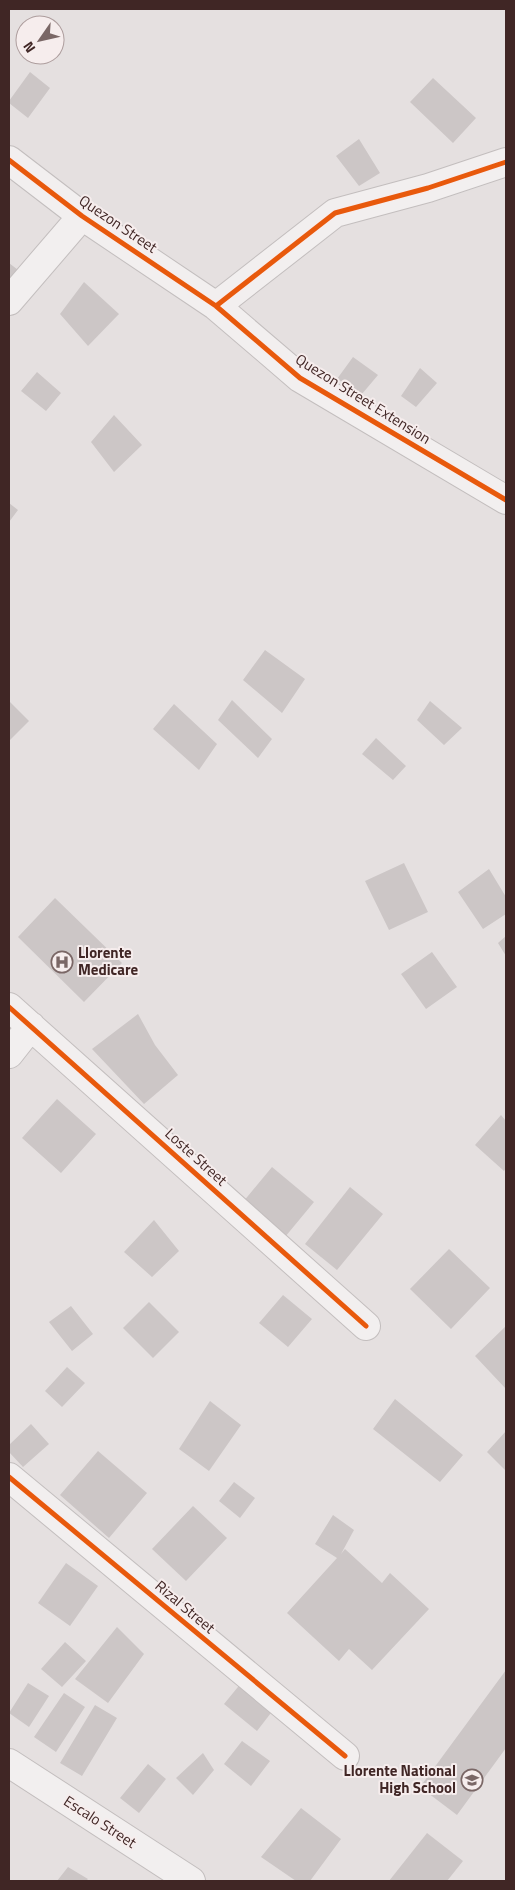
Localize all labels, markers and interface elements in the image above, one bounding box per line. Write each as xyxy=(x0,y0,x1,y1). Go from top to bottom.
north arrow xyxy=(15,15,65,65)
text: N xyxy=(17,38,40,57)
street label: Quezon Street xyxy=(74,189,163,259)
street label: Quezon Street Extension xyxy=(291,348,435,450)
place label: Llorente Medicare xyxy=(78,941,138,981)
hospital icon: Llorente Medicare xyxy=(50,950,74,974)
street label: Loste Street xyxy=(160,1122,233,1191)
street label: Rizal Street xyxy=(150,1575,221,1639)
place label: Llorente National High School xyxy=(344,1759,456,1799)
school or university icon: Llorente National High School xyxy=(460,1768,484,1792)
street label: Escalo Street xyxy=(59,1789,142,1854)

